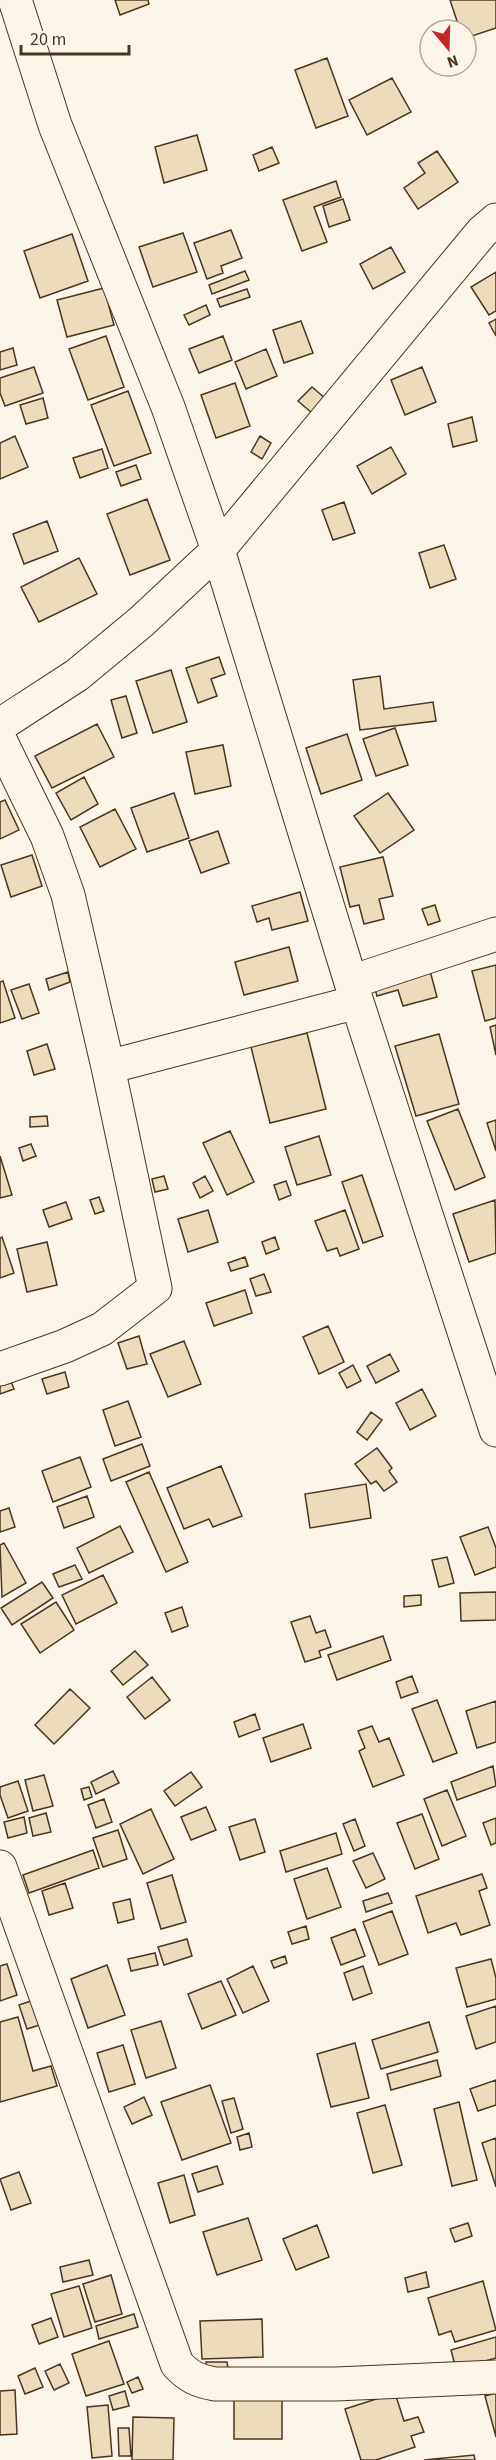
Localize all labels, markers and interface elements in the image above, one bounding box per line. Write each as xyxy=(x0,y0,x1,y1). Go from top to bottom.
scale bar xyxy=(21,18,129,56)
north arrow xyxy=(418,18,478,78)
text: 20 m xyxy=(30,27,66,52)
text: N xyxy=(444,49,461,73)

